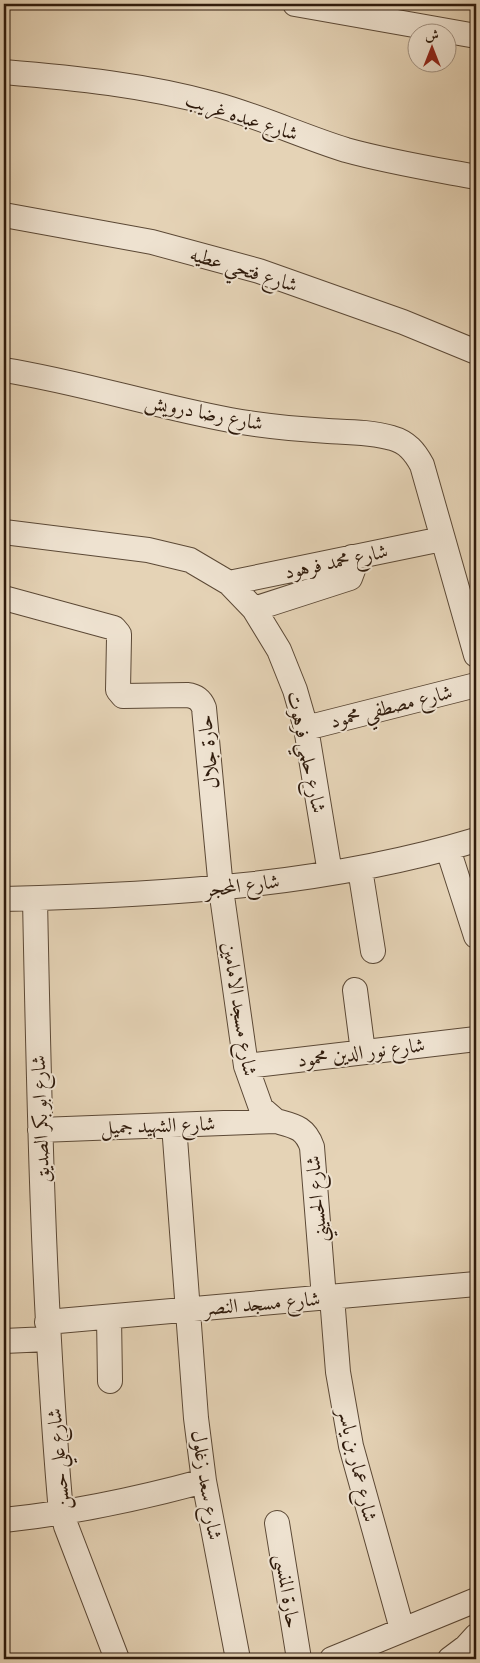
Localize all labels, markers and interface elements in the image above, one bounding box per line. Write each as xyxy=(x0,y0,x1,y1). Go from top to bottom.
north arrow xyxy=(408,22,458,72)
text: ش xyxy=(425,25,439,45)
street label: شارع عبده غريب xyxy=(181,84,302,151)
street label: شارع فتحي عطيه xyxy=(185,238,302,303)
street label: شارع رضا درويش xyxy=(142,386,266,441)
street label: شارع محمد فرهود xyxy=(281,535,391,590)
street label: شارع مصطفي محمود xyxy=(327,676,457,741)
street label: شارع حلمي فرهوت xyxy=(276,688,335,817)
street label: حارة جلال xyxy=(189,714,226,791)
street label: شارع المحجر xyxy=(201,866,282,908)
street label: شارع مسجد الامامين xyxy=(212,940,265,1079)
street label: شارع نور الدين محمود xyxy=(296,1029,427,1078)
street label: شارع ابو بكر الصديق xyxy=(23,1055,60,1183)
street label: شارع الشهيد جميل xyxy=(100,1108,216,1145)
street label: شارع الحسيني xyxy=(297,1154,339,1244)
street label: شارع مسجد النصر xyxy=(201,1283,322,1326)
street label: شارع عمار بن ياسر xyxy=(327,1403,386,1526)
street label: شارع علي حسن xyxy=(39,1407,82,1511)
street label: شارع سعد زغلول xyxy=(181,1428,230,1543)
street label: حارة المنسى xyxy=(267,1552,309,1630)

